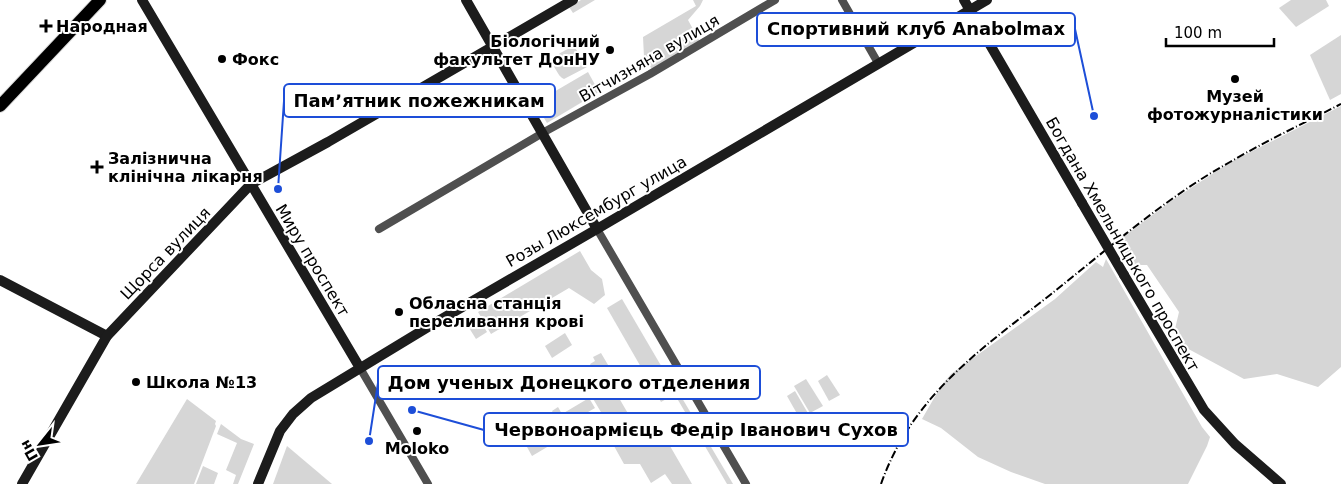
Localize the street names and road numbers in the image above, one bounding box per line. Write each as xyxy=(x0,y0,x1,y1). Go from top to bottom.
street label: Вітчизняна вулиця xyxy=(576,11,723,106)
street label: Богдана Хмельницького проспект xyxy=(1042,114,1203,375)
street label: Розы Люксембург улица xyxy=(503,152,690,271)
street label: Миру проспект xyxy=(272,201,354,320)
street label: Щорса вулиця xyxy=(116,203,214,304)

